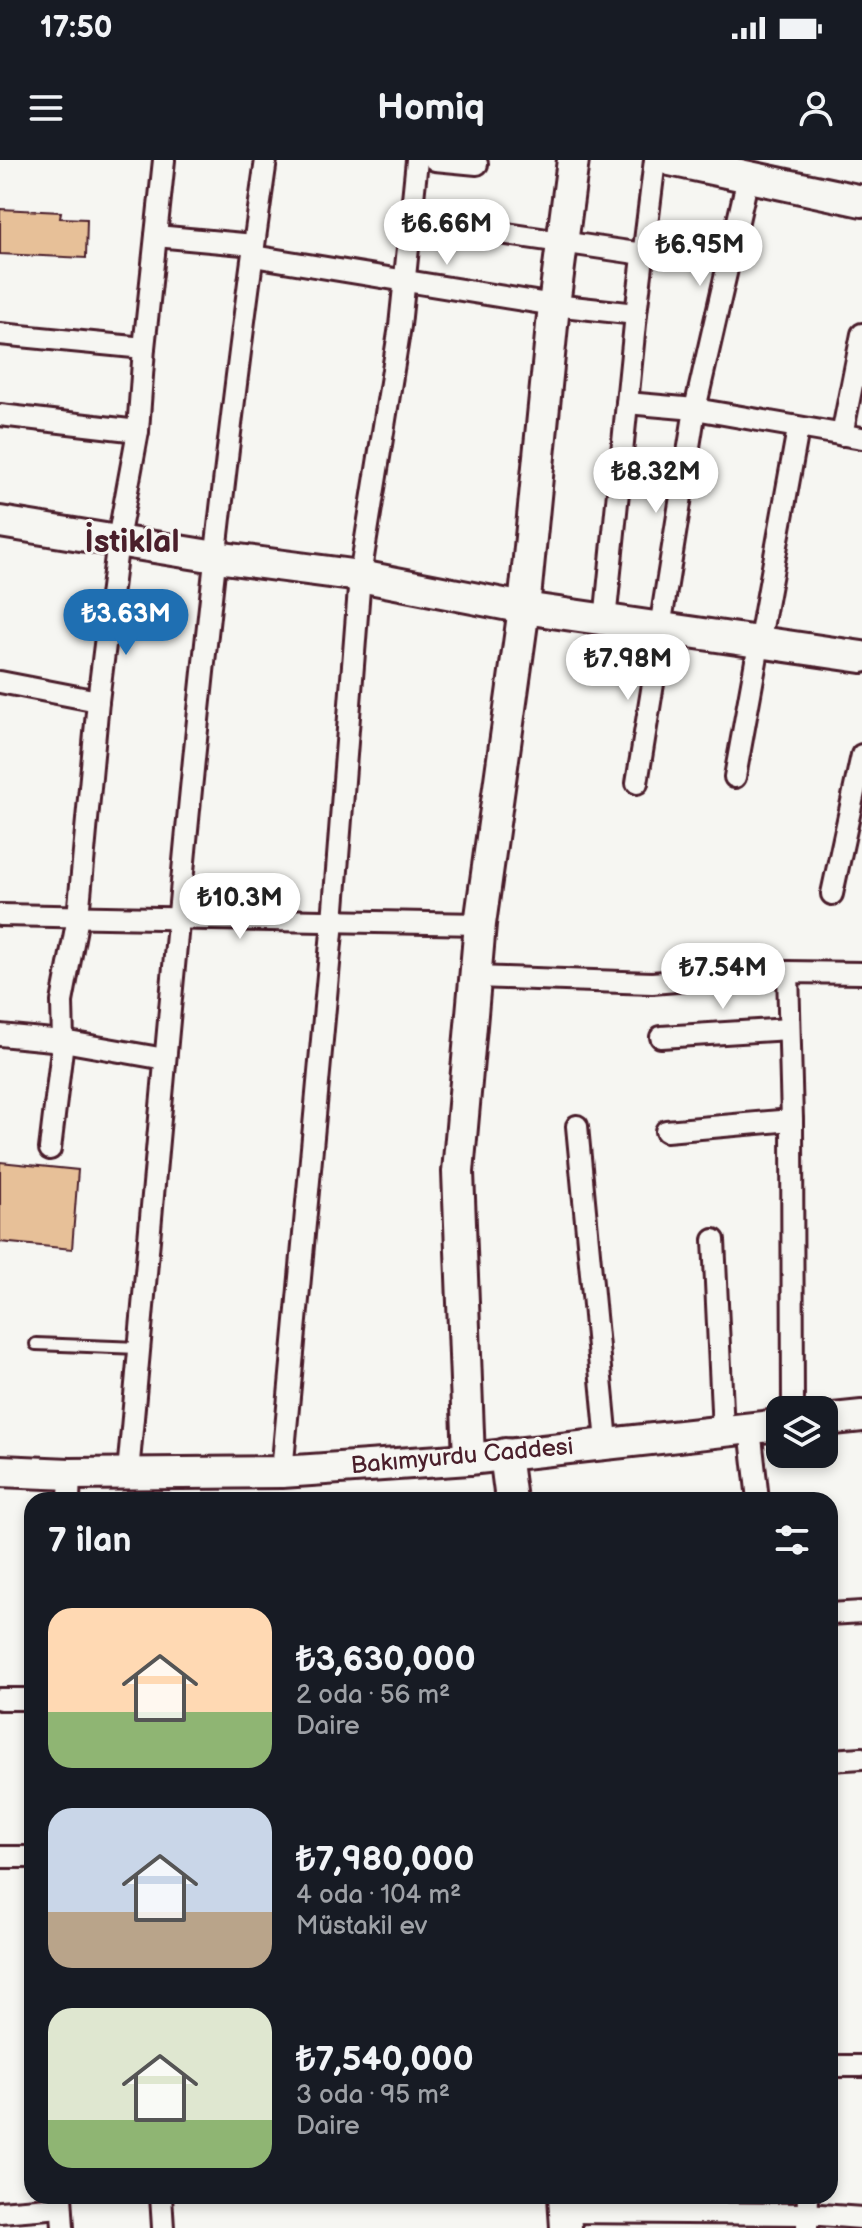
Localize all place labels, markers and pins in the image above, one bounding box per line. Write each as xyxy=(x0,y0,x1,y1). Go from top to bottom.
pin: ₺6.66M xyxy=(382,199,512,267)
pin: ₺6.95M xyxy=(635,220,765,288)
pin: ₺8.32M xyxy=(591,447,721,515)
pin: ₺3.63M xyxy=(61,589,191,657)
pin: ₺7.98M xyxy=(563,634,693,702)
pin: ₺10.3M xyxy=(175,873,305,941)
pin: ₺7.54M xyxy=(658,943,788,1011)

